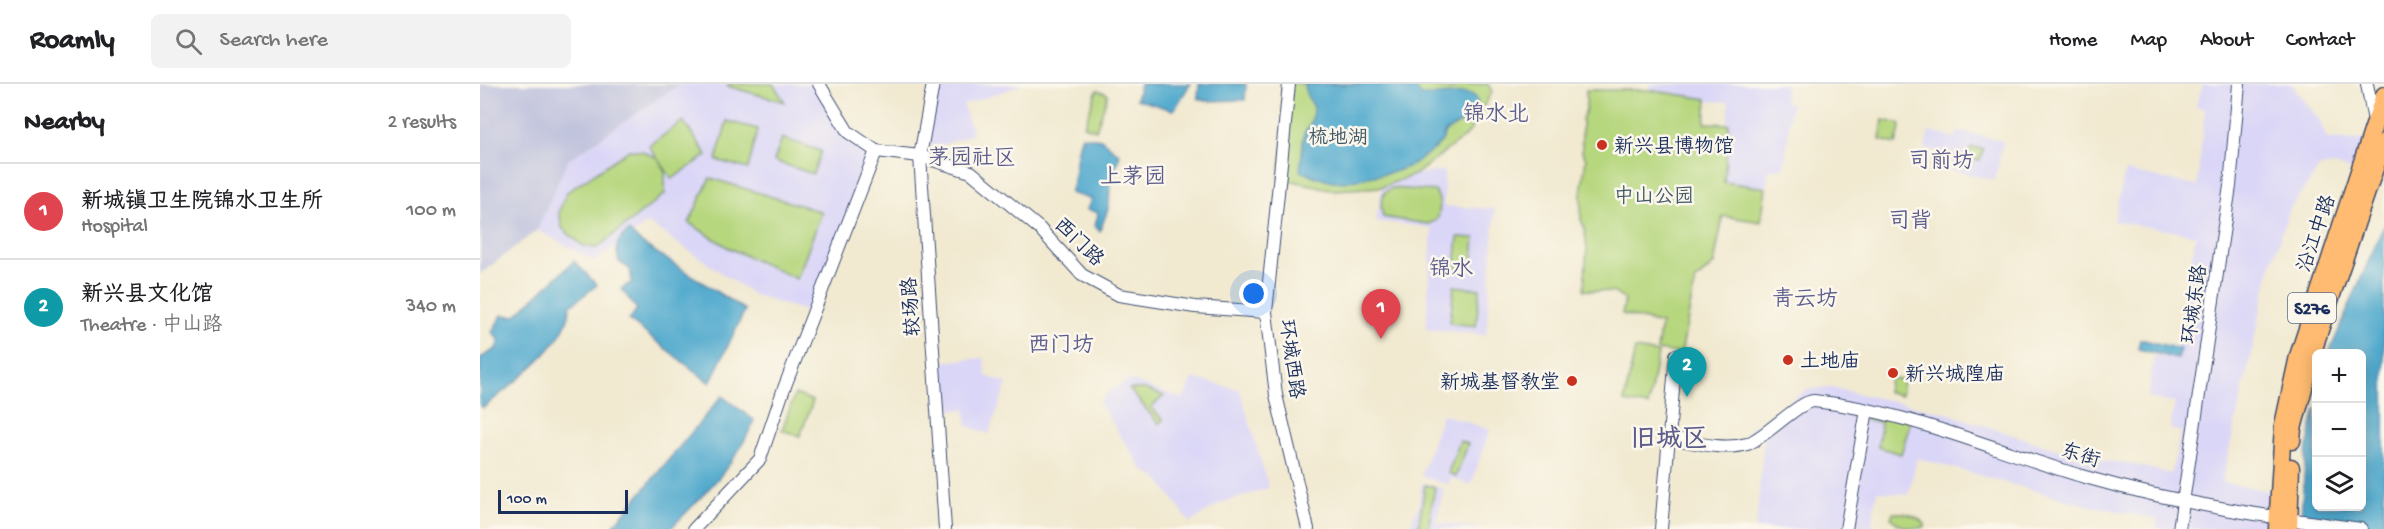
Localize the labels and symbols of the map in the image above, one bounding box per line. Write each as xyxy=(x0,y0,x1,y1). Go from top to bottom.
district label: 锦水北 xyxy=(1463,101,1529,129)
park label: 梳地湖 xyxy=(1308,127,1368,151)
place label: 新兴县博物馆 xyxy=(1614,135,1734,160)
marker: 新兴县博物馆 xyxy=(1595,138,1609,152)
district label: 茅园社区 xyxy=(928,146,1016,173)
district label: 司前坊 xyxy=(1908,148,1974,176)
district label: 上茅园 xyxy=(1100,165,1166,192)
park label: 中山公园 xyxy=(1614,185,1694,210)
street label: 沿江中路 xyxy=(2293,191,2343,276)
district label: 司背 xyxy=(1888,209,1932,236)
street label: 西门路 xyxy=(1048,213,1109,273)
district label: 锦水 xyxy=(1429,256,1473,284)
street label: 环城东路 xyxy=(2178,262,2214,346)
street label: 较场路 xyxy=(898,275,927,338)
your location xyxy=(1239,279,1268,308)
district label: 青云坊 xyxy=(1772,287,1838,314)
pin: 1 xyxy=(1362,290,1400,339)
road number: S276 xyxy=(2288,293,2336,323)
street label: 环城西路 xyxy=(1273,318,1309,402)
district label: 西门坊 xyxy=(1028,333,1094,360)
pin: 2 xyxy=(1668,348,1706,397)
place label: 土地庙 xyxy=(1800,350,1860,375)
marker: 土地庙 xyxy=(1781,353,1795,367)
place label: 新兴城隍庙 xyxy=(1905,363,2005,388)
marker: 新兴城隍庙 xyxy=(1886,366,1900,380)
place label: 新城基督教堂 xyxy=(1440,371,1560,396)
marker: 新城基督教堂 xyxy=(1565,374,1579,388)
district label: 旧城区 xyxy=(1630,424,1708,457)
street label: 东街 xyxy=(2057,439,2103,474)
scale bar xyxy=(498,487,628,514)

